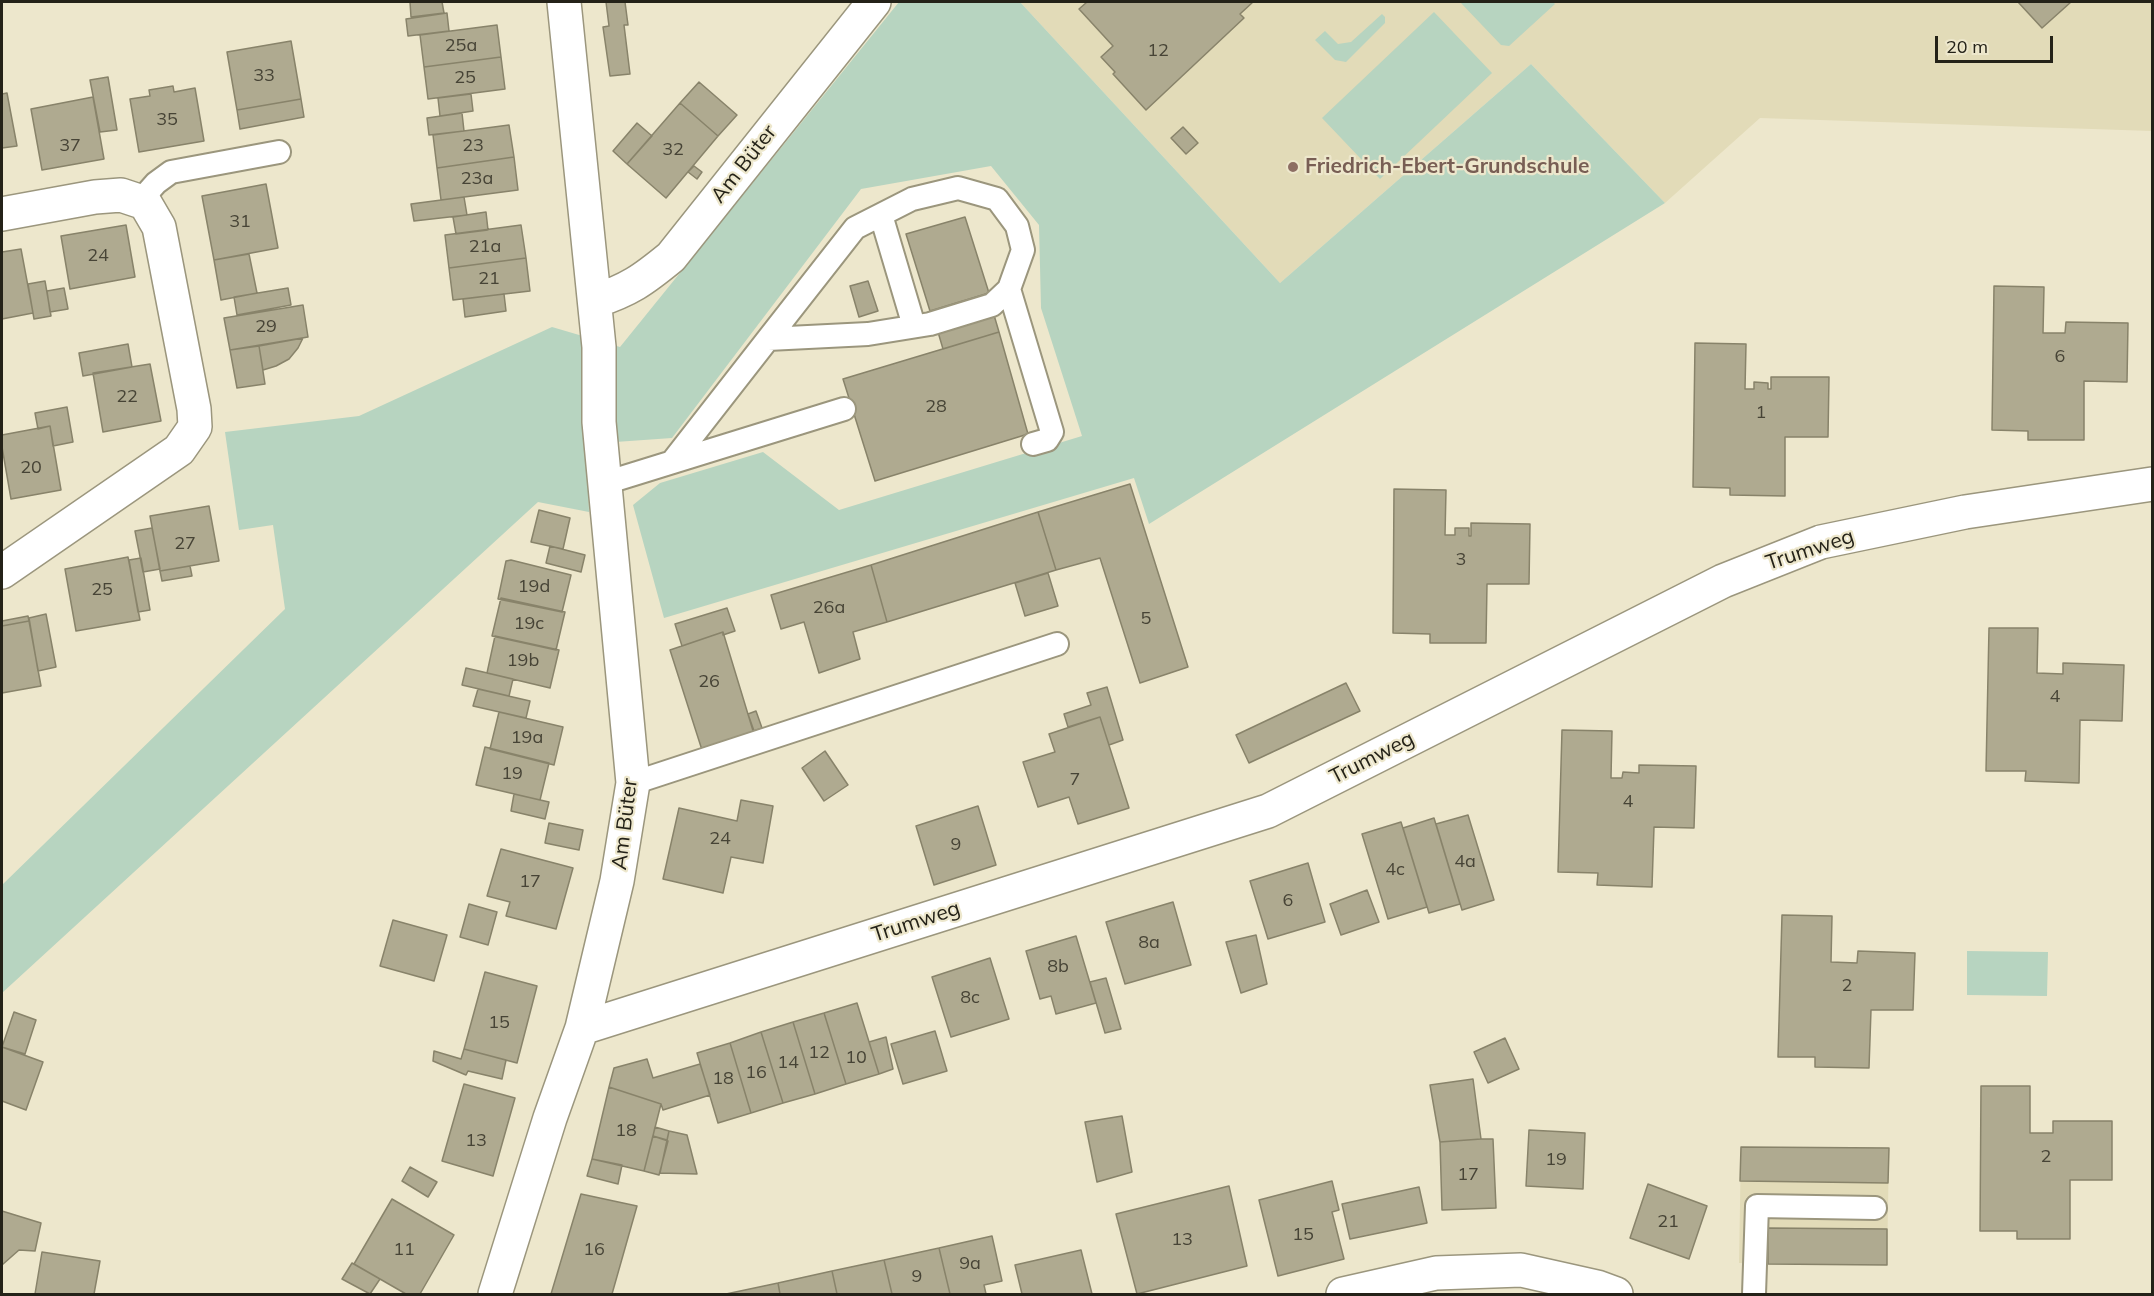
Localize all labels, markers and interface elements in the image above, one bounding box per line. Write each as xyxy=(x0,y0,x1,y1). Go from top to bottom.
scale bar xyxy=(1938,24,2056,62)
house number: 25a xyxy=(445,35,477,57)
text: 20 m xyxy=(1946,35,1988,58)
house number: 12 xyxy=(1147,40,1169,62)
house number: 33 xyxy=(253,65,275,87)
house number: 25 xyxy=(454,67,476,89)
house number: 35 xyxy=(156,109,178,131)
street label: Am Büter xyxy=(706,120,782,208)
house number: 37 xyxy=(59,135,81,157)
house number: 23 xyxy=(462,135,484,157)
house number: 32 xyxy=(662,139,684,161)
place label: Friedrich-Ebert-Grundschule xyxy=(1305,154,1589,180)
marker: Friedrich-Ebert-Grundschule xyxy=(1286,160,1300,174)
house number: 23a xyxy=(461,168,493,190)
house number: 31 xyxy=(229,211,251,233)
house number: 21a xyxy=(469,236,501,258)
house number: 24 xyxy=(87,245,109,267)
house number: 21 xyxy=(478,268,500,290)
house number: 29 xyxy=(255,316,277,338)
house number: 6 xyxy=(2055,346,2065,368)
house number: 22 xyxy=(116,386,138,408)
house number: 28 xyxy=(925,396,947,418)
house number: 1 xyxy=(1756,402,1766,424)
house number: 20 xyxy=(20,457,42,479)
street label: Trumweg xyxy=(1763,524,1857,576)
house number: 27 xyxy=(174,533,196,555)
house number: 3 xyxy=(1456,549,1466,571)
house number: 19d xyxy=(518,576,550,598)
house number: 25 xyxy=(91,579,113,601)
house number: 26a xyxy=(813,597,845,619)
house number: 5 xyxy=(1141,608,1151,630)
house number: 19c xyxy=(514,613,544,635)
house number: 19b xyxy=(507,650,539,672)
house number: 26 xyxy=(698,671,720,693)
house number: 4 xyxy=(2050,686,2060,708)
street label: Trumweg xyxy=(1326,726,1418,790)
house number: 19a xyxy=(511,727,543,749)
house number: 19 xyxy=(501,763,523,785)
house number: 7 xyxy=(1070,769,1080,791)
street label: Am Büter xyxy=(607,777,643,871)
house number: 4 xyxy=(1623,791,1633,813)
house number: 24 xyxy=(709,828,731,850)
house number: 9 xyxy=(951,834,961,856)
house number: 4a xyxy=(1454,851,1476,873)
house number: 4c xyxy=(1385,859,1405,881)
house number: 17 xyxy=(519,871,541,893)
house number: 6 xyxy=(1283,890,1293,912)
street label: Trumweg xyxy=(869,896,963,948)
house number: 8a xyxy=(1138,932,1160,954)
house number: 8b xyxy=(1047,956,1069,978)
house number: 2 xyxy=(1842,975,1852,997)
house number: 8c xyxy=(960,987,980,1009)
house number: 15 xyxy=(488,1012,510,1034)
house number: 12 xyxy=(808,1042,830,1064)
house number: 10 xyxy=(845,1047,867,1069)
house number: 14 xyxy=(777,1052,799,1074)
house number: 16 xyxy=(745,1062,767,1084)
house number: 18 xyxy=(712,1068,734,1090)
house number: 18 xyxy=(615,1120,637,1142)
house number: 13 xyxy=(465,1130,487,1152)
house number: 2 xyxy=(2041,1146,2051,1168)
house number: 19 xyxy=(1545,1149,1567,1171)
house number: 17 xyxy=(1457,1164,1479,1186)
house number: 21 xyxy=(1657,1211,1679,1233)
house number: 15 xyxy=(1292,1224,1314,1246)
house number: 13 xyxy=(1171,1229,1193,1251)
house number: 11 xyxy=(393,1239,415,1261)
house number: 16 xyxy=(583,1239,605,1261)
house number: 9a xyxy=(959,1253,981,1275)
house number: 9 xyxy=(912,1266,922,1288)

